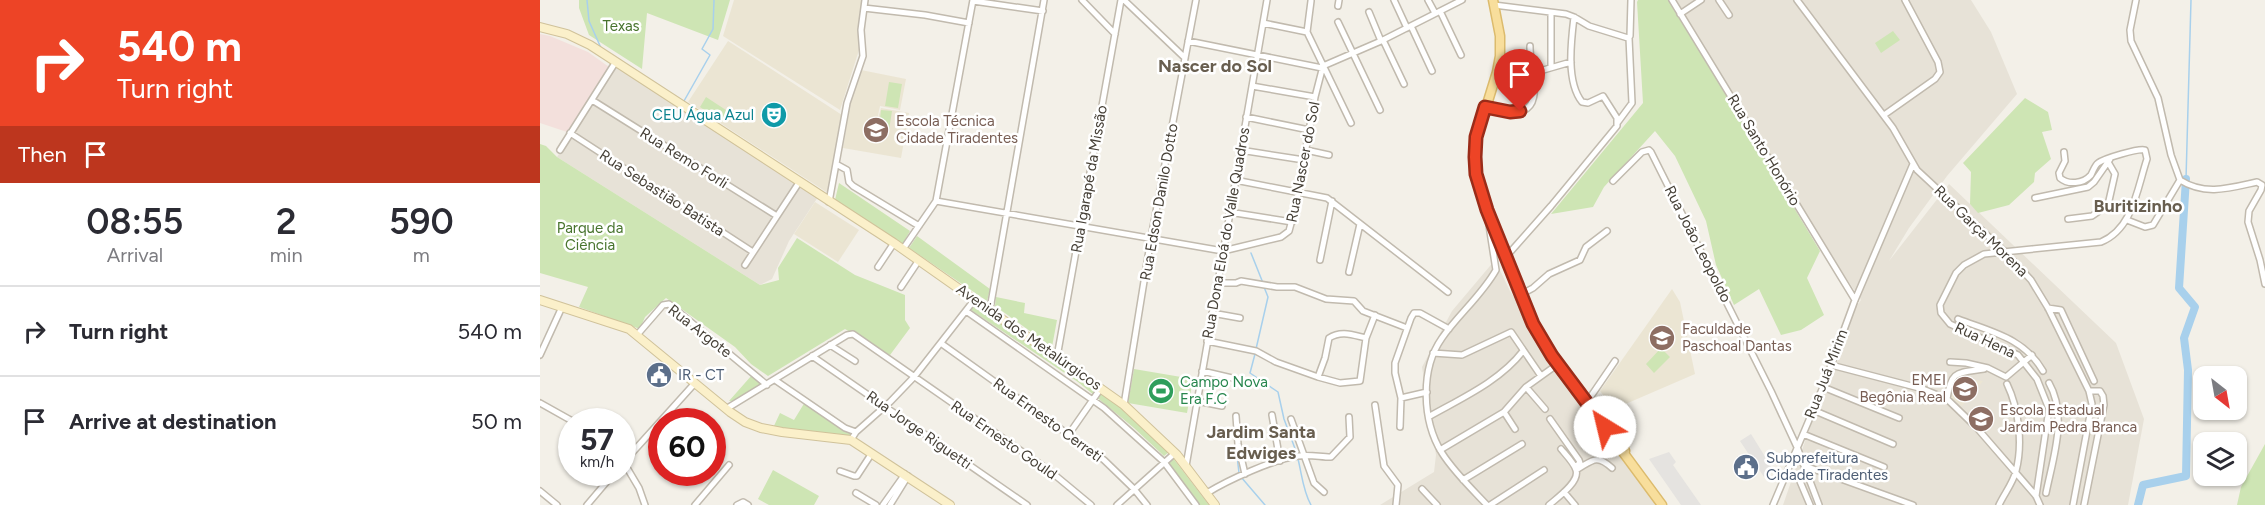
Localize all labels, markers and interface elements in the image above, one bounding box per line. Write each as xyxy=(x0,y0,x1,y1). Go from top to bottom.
park label: Texas xyxy=(602,17,640,35)
text: 540 m xyxy=(117,21,242,72)
icon: right xyxy=(18,24,96,102)
pin xyxy=(1494,49,1545,111)
district label: Nascer do Sol xyxy=(1158,55,1272,77)
icon: arrive xyxy=(1503,58,1536,91)
text: Turn right xyxy=(117,72,233,105)
street label: Rua Santo Honório xyxy=(1724,91,1804,209)
theatre icon: CEU Água Azul xyxy=(759,100,789,130)
street label: Rua Nascer do Sol xyxy=(1282,100,1324,224)
street label: Rua Igarapé da Missão xyxy=(1067,103,1111,254)
place label: CEU Água Azul xyxy=(652,106,754,124)
place label: Escola Técnica Cidade Tiradentes xyxy=(896,112,1018,147)
school or university icon: Escola Técnica Cidade Tiradentes xyxy=(861,115,891,145)
street label: Rua Edson Danilo Dotto xyxy=(1136,122,1182,282)
street label: Rua Remo Forli xyxy=(637,124,731,192)
street label: Rua Dona Eloá do Valle Quadros xyxy=(1199,126,1253,340)
icon: arrive xyxy=(79,138,112,171)
text: Then xyxy=(18,141,67,168)
street label: Rua Sebastião Batista xyxy=(596,146,728,240)
street label: Rua Garça Morena xyxy=(1930,182,2032,280)
street label: Rua João Leopoldo xyxy=(1661,183,1735,306)
district label: Buritizinho xyxy=(2094,195,2182,217)
text: 08:55 xyxy=(86,200,183,243)
text: 2 xyxy=(276,200,296,243)
text: 590 xyxy=(389,200,454,243)
park label: Parque da Ciência xyxy=(557,219,623,254)
text: Arrival xyxy=(107,243,163,267)
text: min xyxy=(270,243,303,267)
text: m xyxy=(413,243,430,267)
street label: Avenida dos Metalúrgicos xyxy=(953,280,1105,394)
street label: Rua Argote xyxy=(665,301,735,361)
icon: right xyxy=(18,315,51,348)
text: Turn right xyxy=(69,318,168,345)
text: 540 m xyxy=(457,318,522,345)
street label: Rua Hena xyxy=(1952,318,2018,362)
place label: Faculdade Paschoal Dantas xyxy=(1682,320,1792,355)
school or university icon: Faculdade Paschoal Dantas xyxy=(1647,323,1677,353)
street label: Rua Juá Mirim xyxy=(1801,327,1851,421)
public building icon: IR - CT xyxy=(644,360,674,390)
place label: IR - CT xyxy=(678,366,725,384)
north arrow xyxy=(2193,366,2247,420)
map controls xyxy=(2193,366,2247,486)
place label: EMEI Begônia Real xyxy=(1859,371,1946,406)
place label: Campo Nova Era F.C xyxy=(1180,373,1268,408)
street label: Rua Ernesto Cerreti xyxy=(990,374,1106,466)
school or university icon: EMEI Begônia Real xyxy=(1950,374,1980,404)
sports icon: Campo Nova Era F.C xyxy=(1146,376,1176,406)
street label: Rua Jorge Riguetti xyxy=(863,387,975,473)
position arrow xyxy=(1573,395,1637,459)
street label: Rua Ernesto Gould xyxy=(948,397,1060,483)
place label: Escola Estadual Jardim Pedra Branca xyxy=(2000,401,2137,436)
school or university icon: Escola Estadual Jardim Pedra Branca xyxy=(1966,404,1996,434)
icon: arrive xyxy=(18,405,51,438)
text: Arrive at destination xyxy=(69,408,277,435)
text: 50 m xyxy=(471,408,522,435)
speed limit sign: 60 xyxy=(648,408,726,486)
text: 57 xyxy=(580,421,614,458)
district label: Jardim Santa Edwiges xyxy=(1206,421,1316,464)
button: layers xyxy=(2193,432,2247,486)
place label: Subprefeitura Cidade Tiradentes xyxy=(1766,449,1888,484)
public building icon: Subprefeitura Cidade Tiradentes xyxy=(1731,452,1761,482)
text: km/h xyxy=(580,453,614,471)

